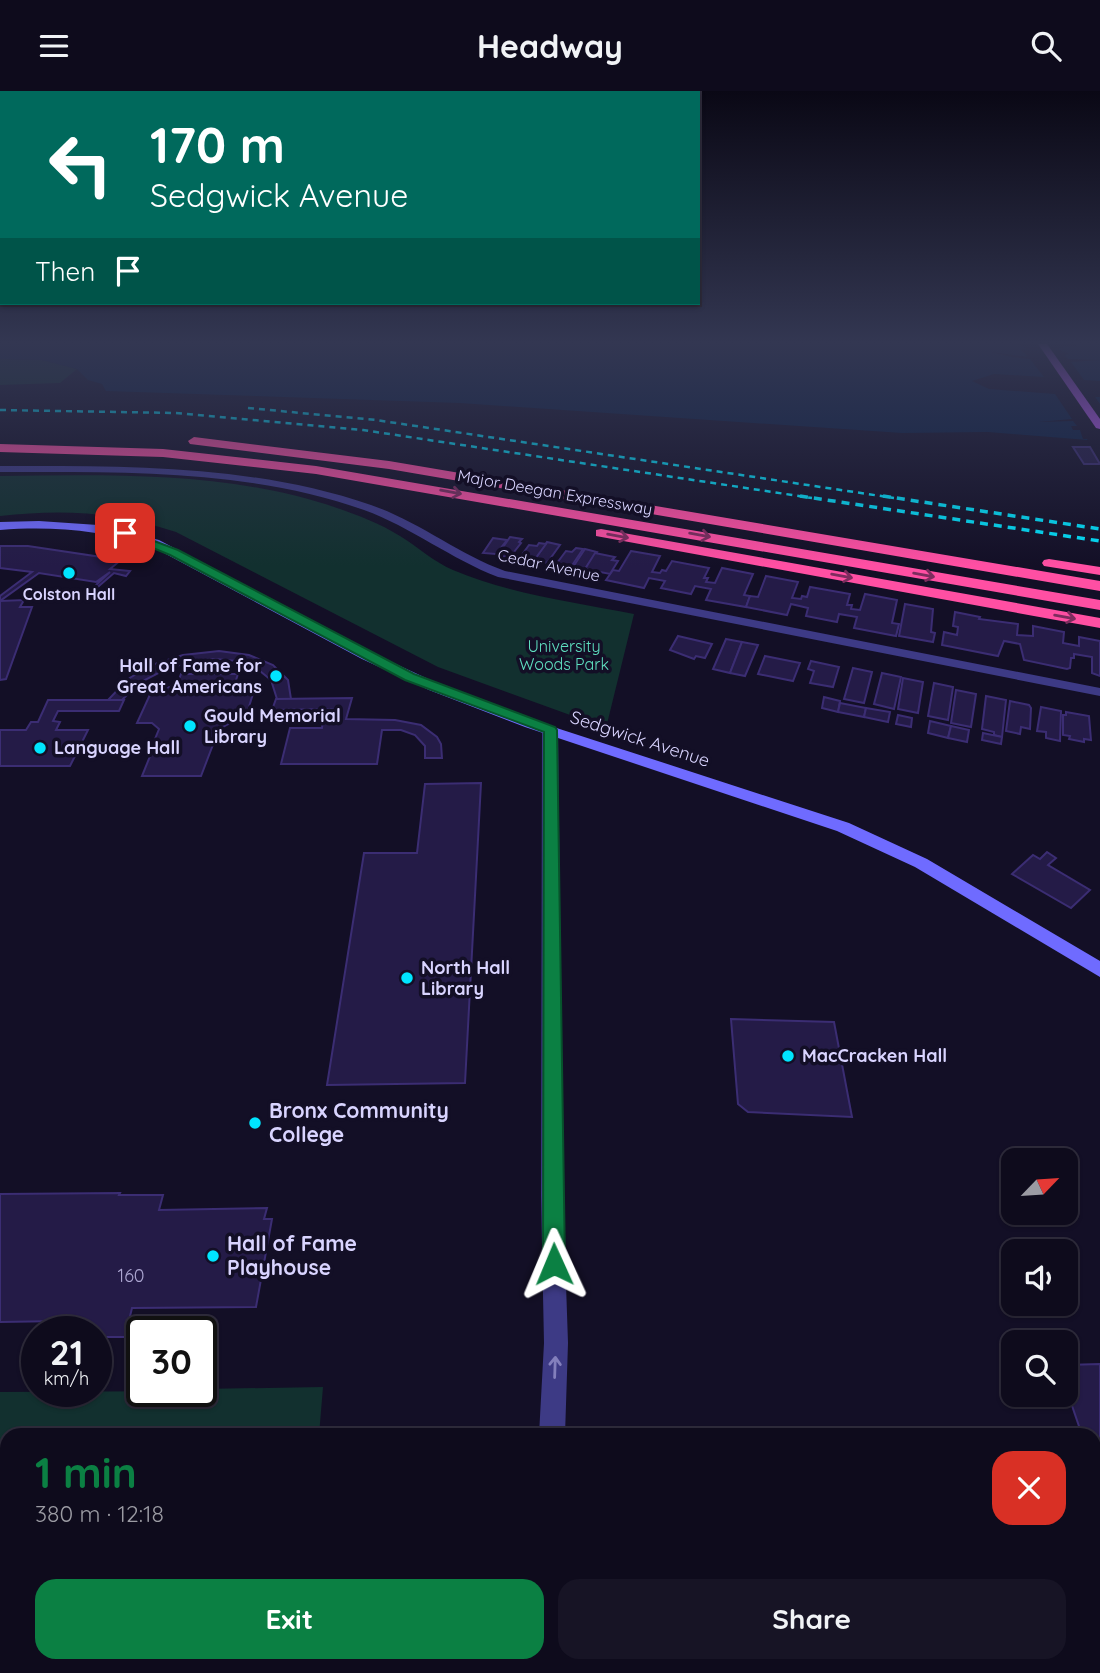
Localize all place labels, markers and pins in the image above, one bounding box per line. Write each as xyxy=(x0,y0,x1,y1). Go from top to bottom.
pin xyxy=(95,503,155,563)
marker: Colston Hall xyxy=(61,565,77,581)
place label: Colston Hall xyxy=(23,584,115,604)
place label: Hall of Fame for Great Americans xyxy=(117,654,262,698)
marker: Hall of Fame for Great Americans xyxy=(268,668,284,684)
place label: Gould Memorial Library xyxy=(204,704,341,748)
marker: Gould Memorial Library xyxy=(182,718,198,734)
place label: Language Hall xyxy=(54,736,180,759)
marker: Language Hall xyxy=(32,740,48,756)
place label: North Hall Library xyxy=(421,956,510,1000)
marker: North Hall Library xyxy=(399,970,415,986)
place label: MacCracken Hall xyxy=(802,1044,947,1067)
marker: MacCracken Hall xyxy=(780,1048,796,1064)
place label: Bronx Community College xyxy=(269,1097,449,1147)
marker: Bronx Community College xyxy=(247,1115,263,1131)
place label: Hall of Fame Playhouse xyxy=(227,1230,357,1280)
marker: Hall of Fame Playhouse xyxy=(205,1248,221,1264)

